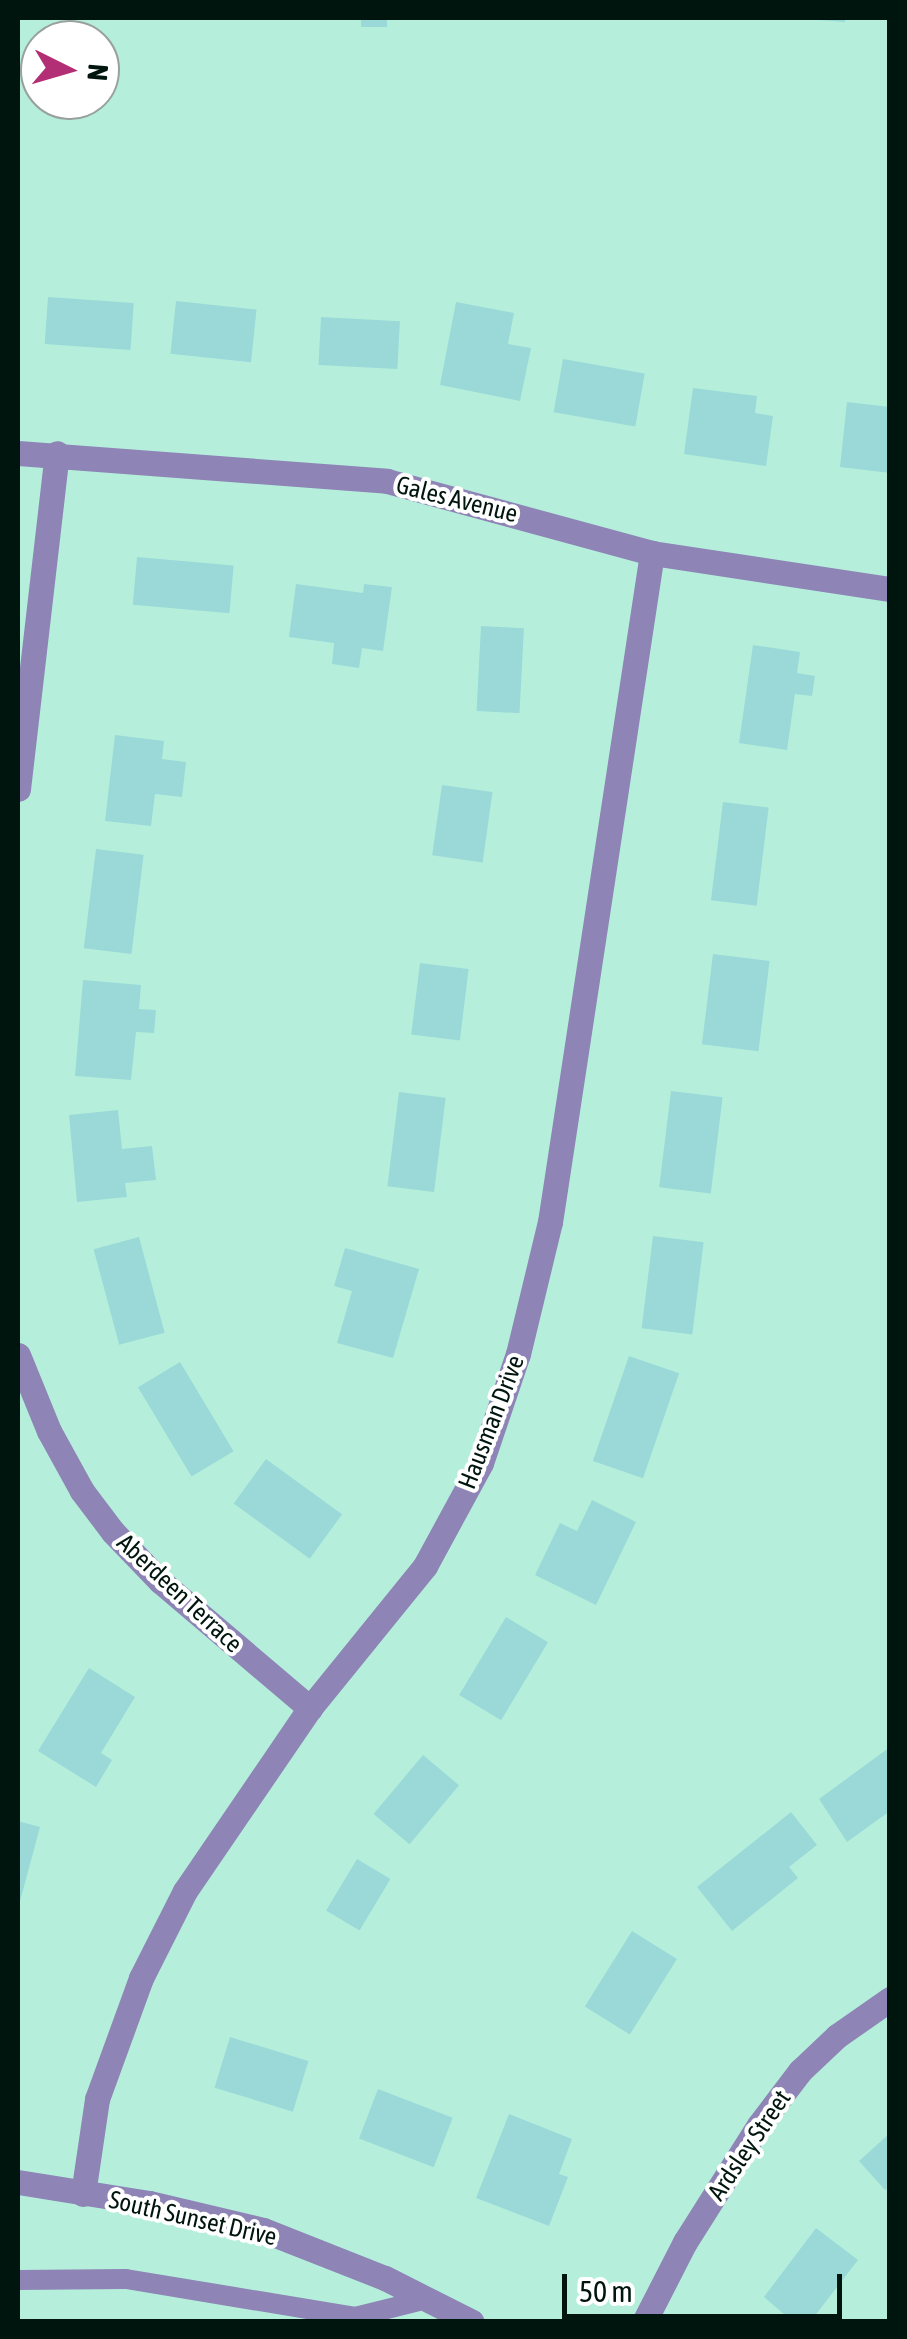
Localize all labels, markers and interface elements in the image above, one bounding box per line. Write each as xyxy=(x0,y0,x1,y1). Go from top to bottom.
north arrow xyxy=(20,20,120,120)
text: N xyxy=(81,63,115,82)
street label: Gales Avenue xyxy=(393,469,521,529)
street label: Hausman Drive xyxy=(452,1351,530,1493)
street label: Aberdeen Terrace xyxy=(111,1527,249,1659)
street label: Ardsley Street xyxy=(701,2084,797,2206)
street label: South Sunset Drive xyxy=(106,2184,280,2252)
scale bar xyxy=(567,2254,847,2316)
text: 50 m xyxy=(579,2274,633,2308)

